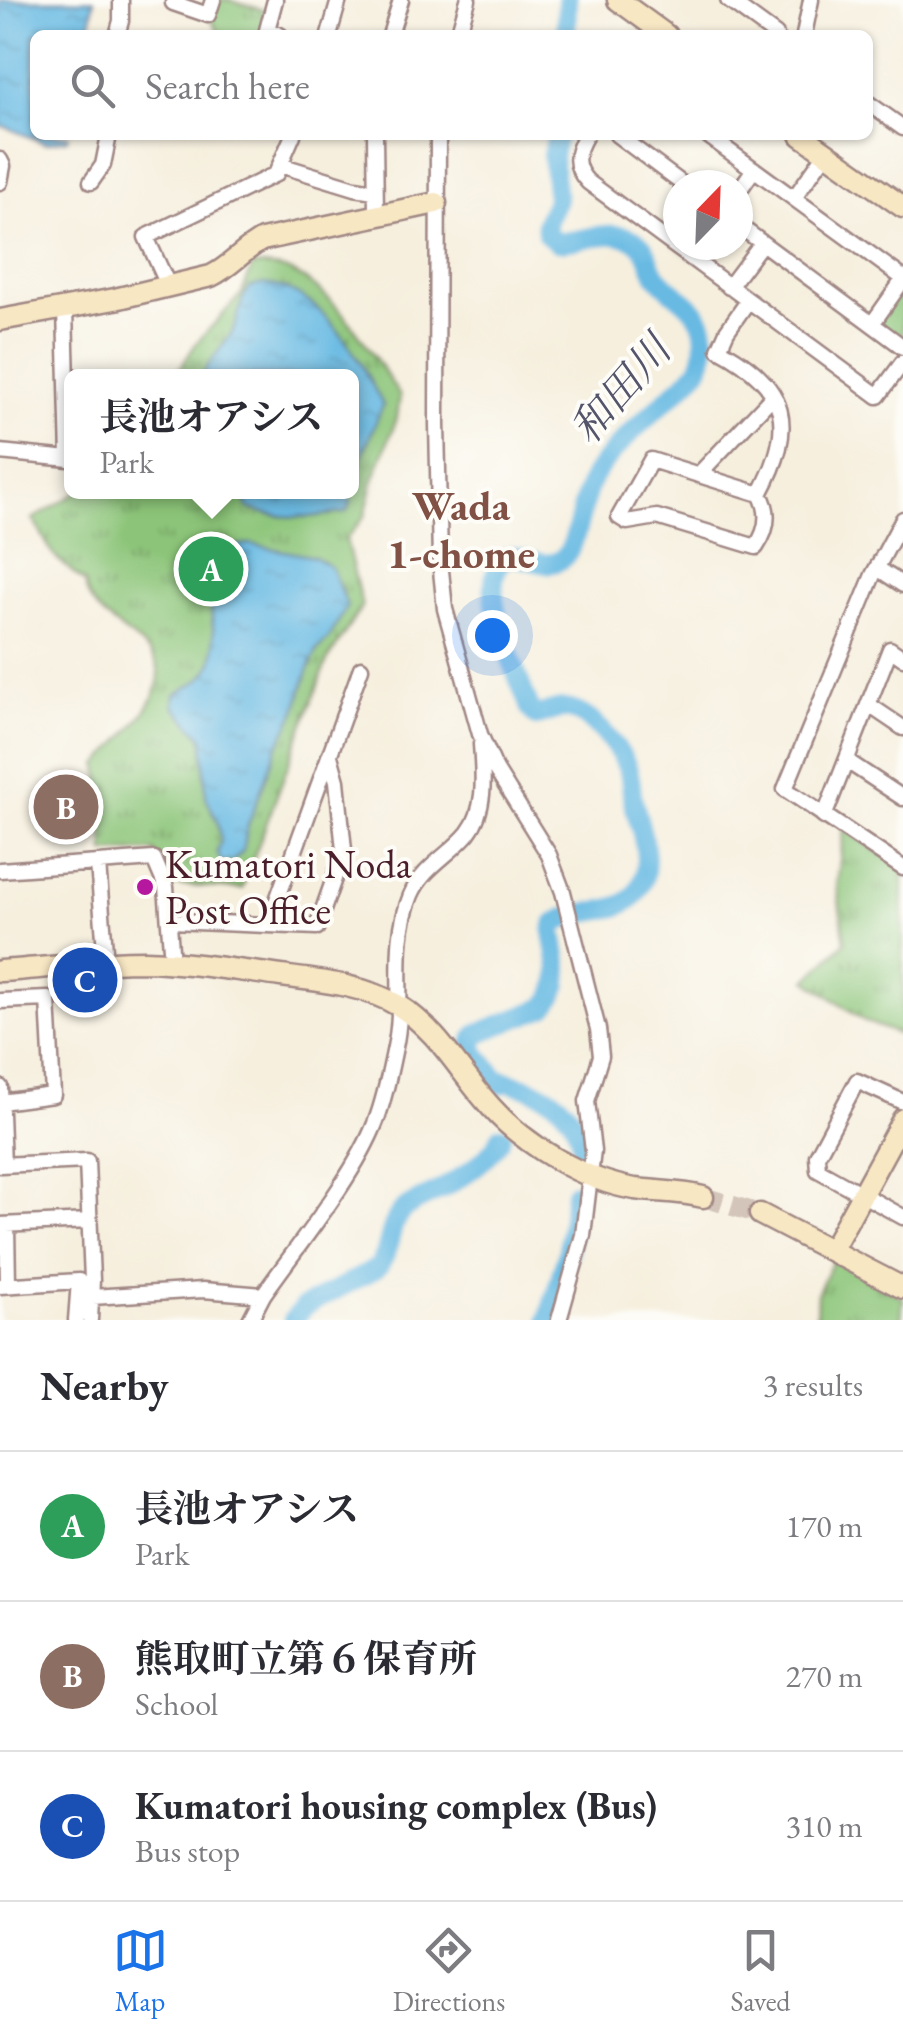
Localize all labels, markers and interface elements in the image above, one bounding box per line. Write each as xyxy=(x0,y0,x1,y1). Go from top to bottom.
search box xyxy=(30,30,873,140)
icon: search xyxy=(65,58,120,113)
text: Search here xyxy=(145,61,310,110)
north arrow xyxy=(663,170,753,260)
water label: 和田川 xyxy=(558,321,685,455)
popup xyxy=(64,369,359,499)
text: 長池オアシス xyxy=(99,392,324,441)
text: Park xyxy=(99,441,154,483)
district label: Wada 1-chome xyxy=(387,478,535,581)
pin: A xyxy=(178,532,244,606)
your location xyxy=(467,610,518,661)
pin: B xyxy=(34,770,98,844)
place label: Kumatori Noda Post Office xyxy=(165,838,412,936)
marker: Kumatori Noda Post Office xyxy=(134,876,156,898)
pin: C xyxy=(52,942,118,1018)
text: Nearby xyxy=(40,1358,169,1413)
text: 3 results xyxy=(763,1364,863,1406)
text: 長池オアシス xyxy=(135,1484,359,1533)
text: A xyxy=(61,1505,84,1547)
text: 170 m xyxy=(786,1505,863,1547)
text: Park xyxy=(135,1533,190,1575)
text: 熊取町立第６保育所 xyxy=(135,1634,477,1683)
text: B xyxy=(62,1655,83,1697)
text: 270 m xyxy=(786,1655,863,1697)
text: School xyxy=(135,1683,218,1725)
text: Kumatori housing complex (Bus) xyxy=(135,1781,657,1830)
text: C xyxy=(61,1805,84,1847)
text: 310 m xyxy=(786,1805,863,1847)
text: Bus stop xyxy=(135,1830,240,1872)
tab: Map xyxy=(113,1923,168,2019)
tab: Directions xyxy=(393,1923,505,2019)
tab: Saved xyxy=(730,1923,790,2019)

